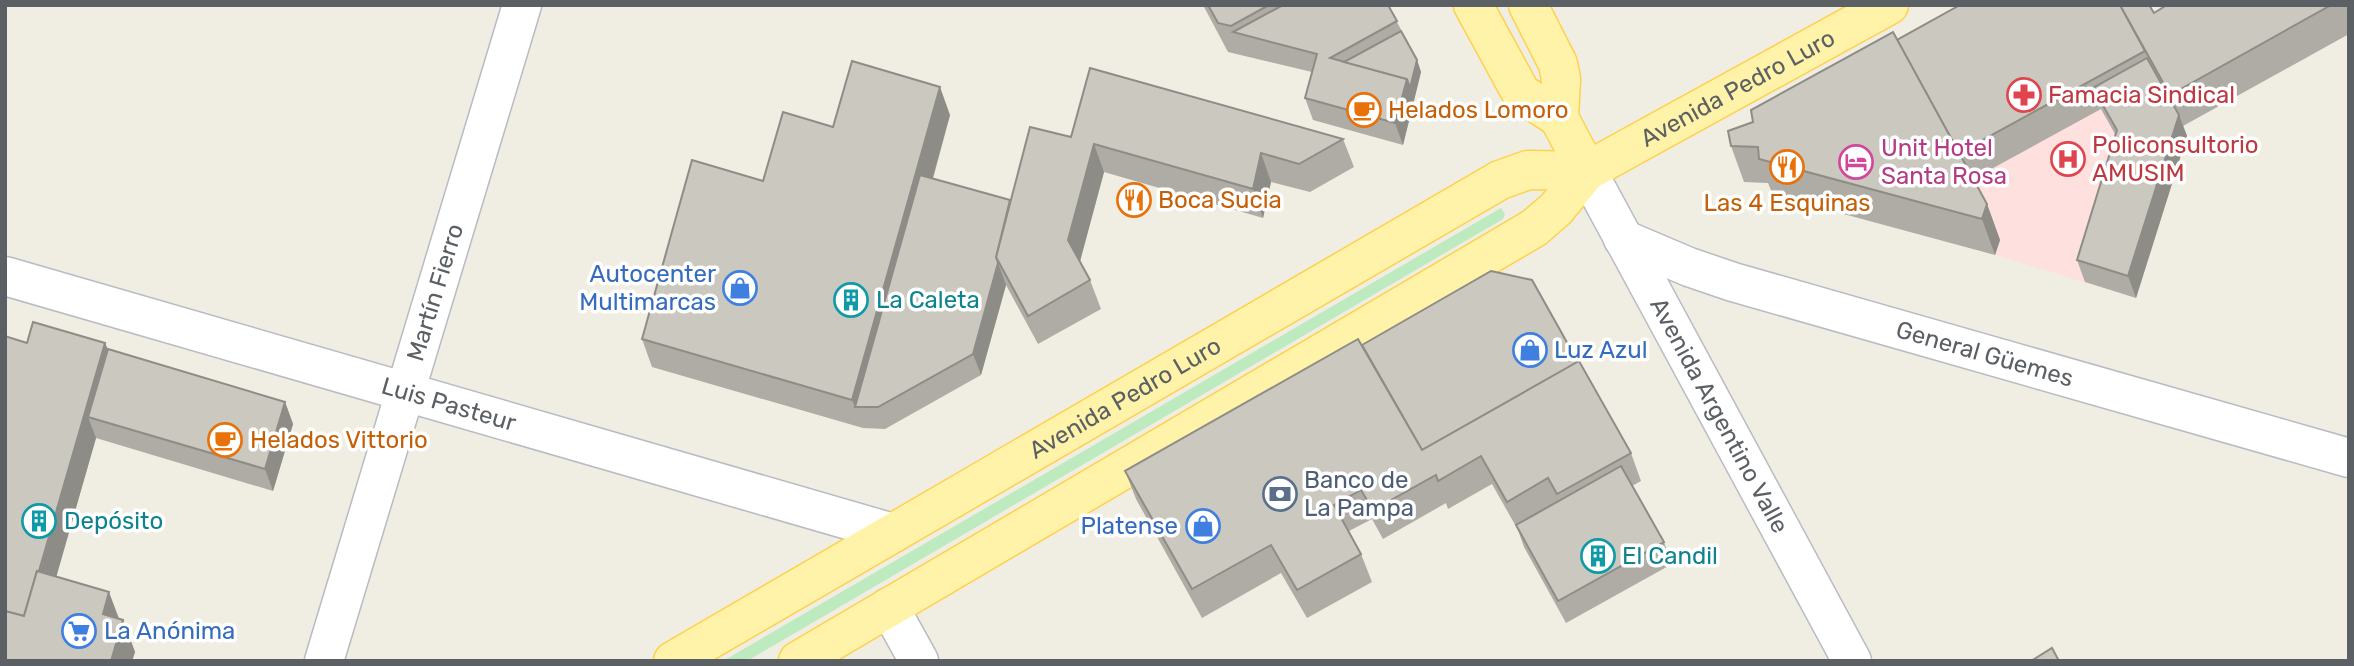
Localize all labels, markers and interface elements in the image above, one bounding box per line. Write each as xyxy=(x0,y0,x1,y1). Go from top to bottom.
street label: Avenida Pedro Luro xyxy=(1636,24,1840,153)
pharmacy icon: Famacia Sindical xyxy=(2005,76,2043,114)
place label: Famacia Sindical xyxy=(2048,81,2235,109)
cafe icon: Helados Lomoro xyxy=(1345,91,1383,129)
place label: Helados Lomoro xyxy=(1388,96,1569,124)
place label: Policonsultorio AMUSIM xyxy=(2092,131,2259,187)
place label: Unit Hotel Santa Rosa xyxy=(1881,134,2007,190)
hospital icon: Policonsultorio AMUSIM xyxy=(2049,140,2087,178)
hotel icon: Unit Hotel Santa Rosa xyxy=(1837,143,1875,181)
restaurant icon: Las 4 Esquinas xyxy=(1768,148,1806,186)
restaurant icon: Boca Sucia xyxy=(1115,181,1153,219)
place label: Boca Sucia xyxy=(1158,186,1282,214)
place label: Las 4 Esquinas xyxy=(1703,189,1871,217)
street label: Martín Fierro xyxy=(401,220,469,365)
place label: Autocenter Multimarcas xyxy=(579,260,716,316)
shop icon: Autocenter Multimarcas xyxy=(721,269,759,307)
building icon: La Caleta xyxy=(832,281,870,319)
place label: La Caleta xyxy=(876,286,980,314)
street label: Avenida Argentino Valle xyxy=(1644,293,1794,538)
street label: General Güemes xyxy=(1893,315,2077,393)
street label: Avenida Pedro Luro xyxy=(1024,331,1226,465)
shop icon: Luz Azul xyxy=(1511,331,1549,369)
place label: Luz Azul xyxy=(1554,336,1648,364)
street label: Luis Pasteur xyxy=(378,372,519,437)
cafe icon: Helados Vittorio xyxy=(206,421,244,459)
place label: Helados Vittorio xyxy=(250,426,428,454)
place label: Banco de La Pampa xyxy=(1304,466,1414,522)
bank icon: Banco de La Pampa xyxy=(1261,475,1299,513)
building icon: Depósito xyxy=(20,502,58,540)
place label: Depósito xyxy=(64,507,163,535)
shop icon: Platense xyxy=(1184,507,1222,545)
place label: Platense xyxy=(1081,512,1178,540)
building icon: El Candil xyxy=(1579,537,1617,575)
place label: El Candil xyxy=(1622,542,1718,570)
supermarket icon: La Anónima xyxy=(60,612,98,650)
place label: La Anónima xyxy=(104,617,235,645)

